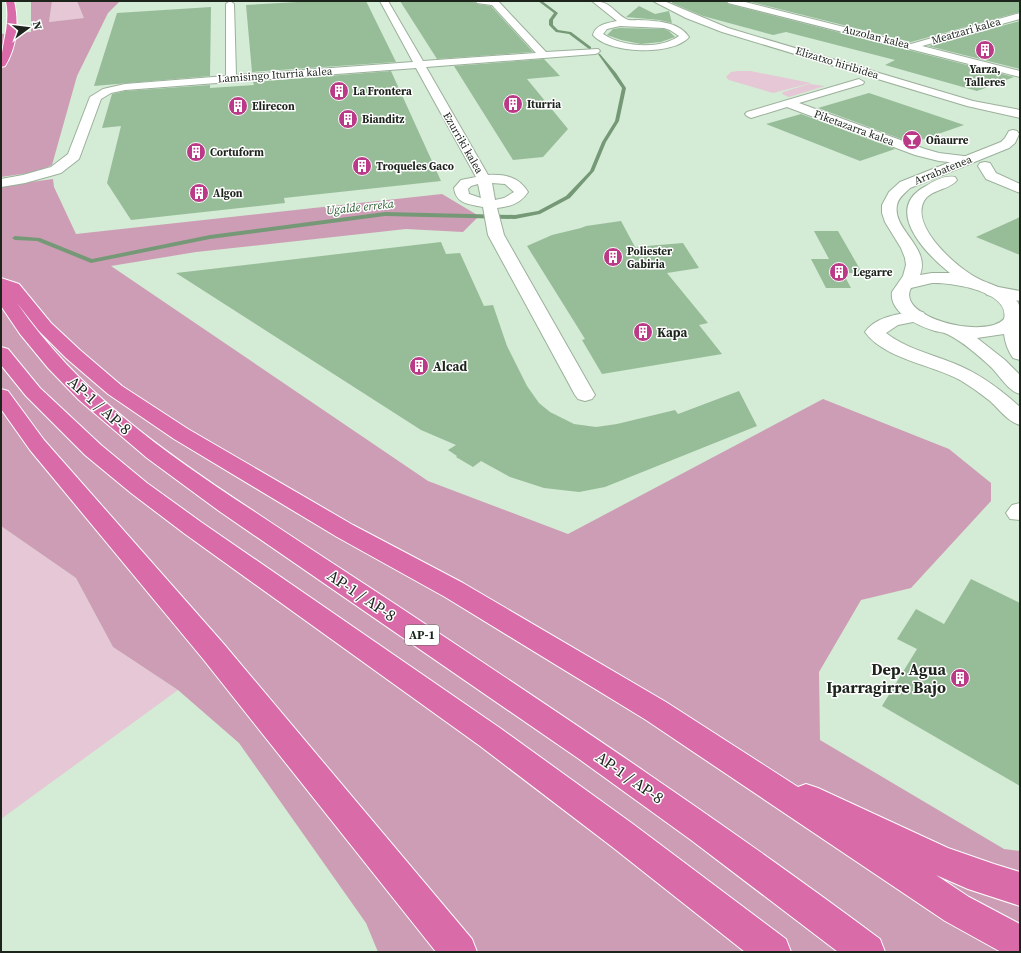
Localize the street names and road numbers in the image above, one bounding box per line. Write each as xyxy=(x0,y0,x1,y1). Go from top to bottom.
street label: Meatzari kalea xyxy=(930,14,1003,48)
street label: Auzolan kalea xyxy=(841,21,911,53)
street label: Elizatxo hiribidea xyxy=(794,43,881,83)
street label: Lamisingo Iturria kalea xyxy=(217,63,333,86)
street label: Piketazarra kalea xyxy=(812,107,897,150)
street label: Ezurriki kalea xyxy=(439,110,487,177)
street label: Arrabatenea xyxy=(912,151,974,188)
street label: AP-1 / AP-8 xyxy=(63,371,137,439)
street label: AP-1 / AP-8 xyxy=(323,564,401,626)
road number: AP-1 xyxy=(405,625,439,645)
street label: AP-1 / AP-8 xyxy=(592,745,668,809)

